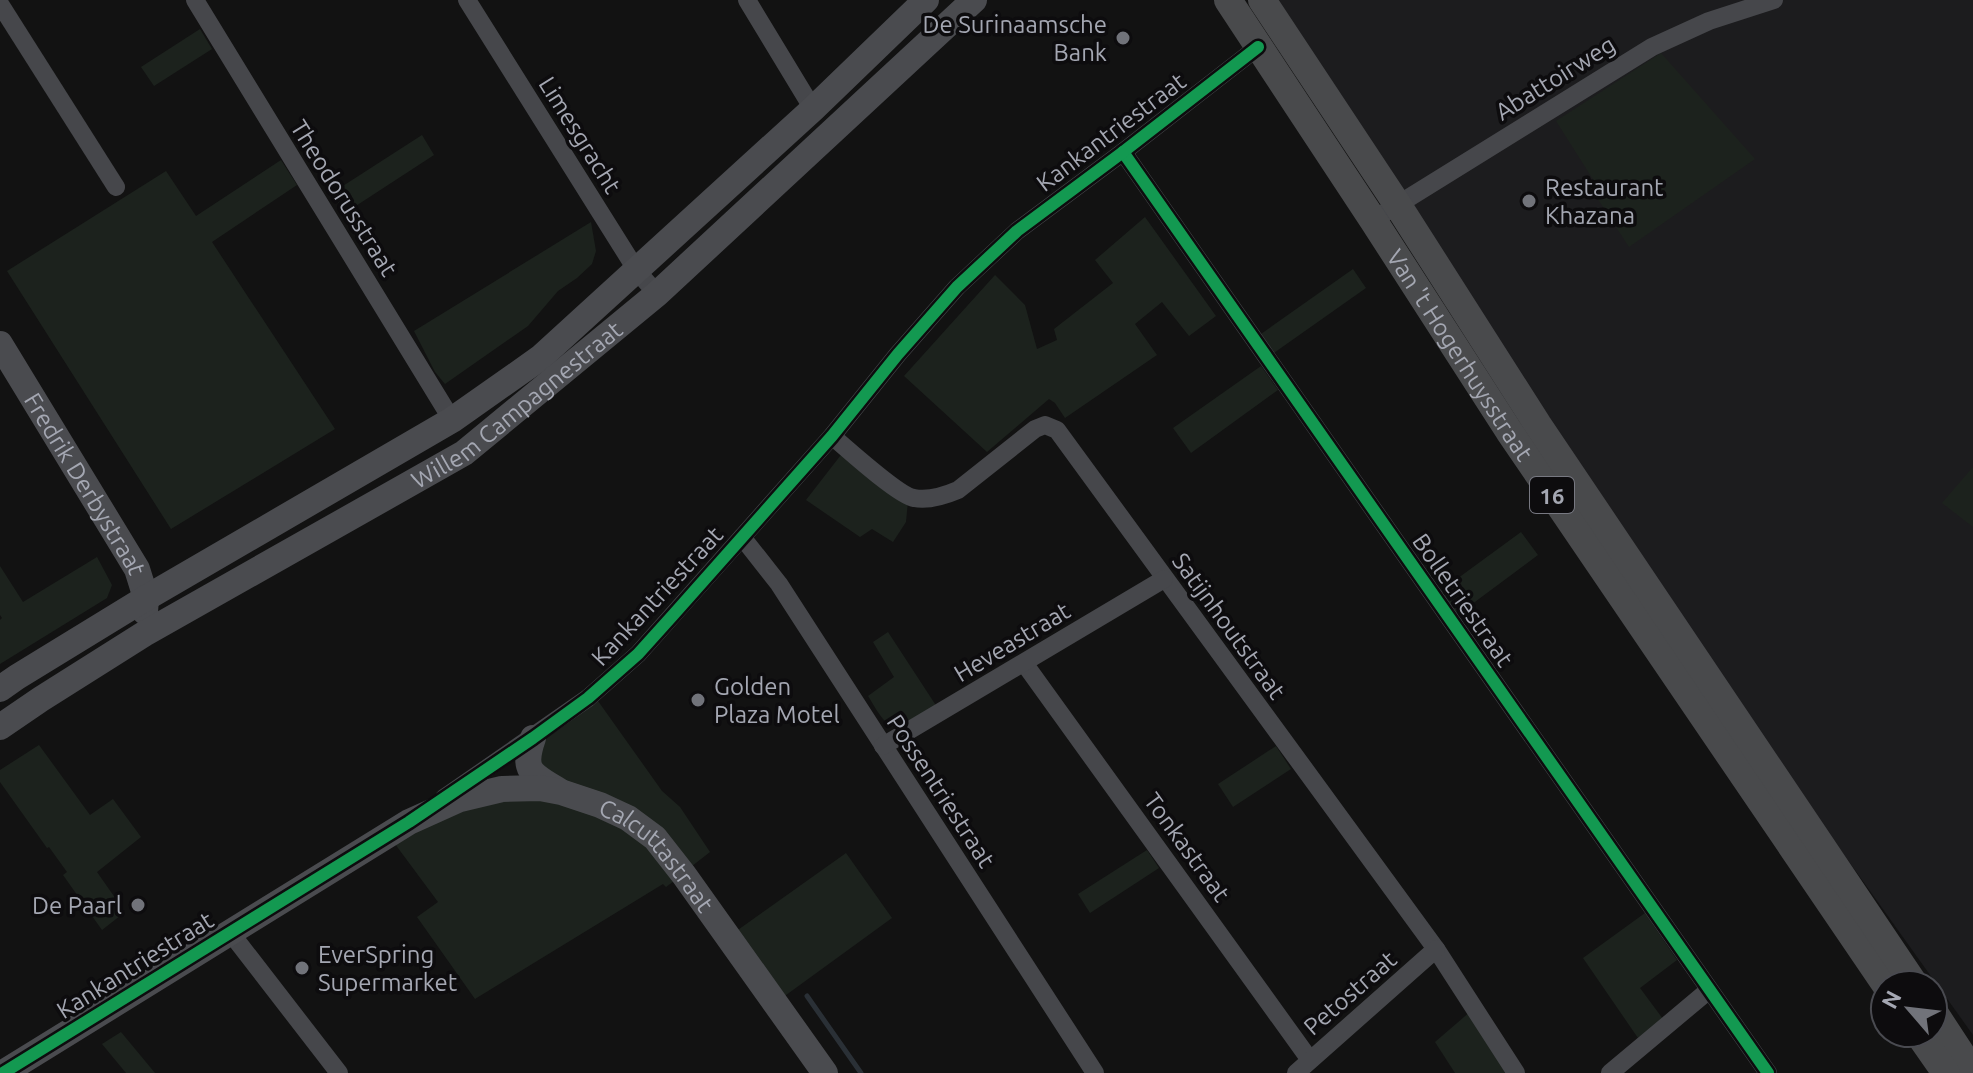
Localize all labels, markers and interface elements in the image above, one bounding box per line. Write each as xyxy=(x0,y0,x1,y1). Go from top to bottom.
place label: De Surinaamsche Bank xyxy=(922,11,1107,66)
marker: De Surinaamsche Bank xyxy=(1114,29,1132,47)
street label: Abattoirweg xyxy=(1490,31,1620,125)
street label: Kankantriestraat xyxy=(1031,67,1191,197)
street label: Limesgracht xyxy=(534,72,627,199)
street label: Theodorusstraat xyxy=(285,115,403,281)
place label: Restaurant Khazana xyxy=(1545,174,1664,229)
marker: Restaurant Khazana xyxy=(1520,192,1538,210)
street label: Van 't Hogerhuysstraat xyxy=(1382,244,1539,466)
street label: Willem Campagnestraat xyxy=(407,315,628,494)
street label: Fredrik Derbystraat xyxy=(19,388,152,578)
road number: 16 xyxy=(1530,477,1574,513)
street label: Kankantriestraat xyxy=(586,521,728,671)
street label: Bolletriestraat xyxy=(1407,528,1519,672)
street label: Satijnhoutstraat xyxy=(1167,548,1291,705)
street label: Heveastraat xyxy=(949,597,1075,687)
place label: Golden Plaza Motel xyxy=(714,673,840,728)
marker: Golden Plaza Motel xyxy=(689,691,707,709)
street label: Possentriestraat xyxy=(882,710,1001,873)
street label: Tonkastraat xyxy=(1139,788,1236,907)
street label: Calcuttastraat xyxy=(595,793,720,917)
place label: De Paarl xyxy=(32,892,122,919)
marker: De Paarl xyxy=(129,896,147,914)
street label: Kankantriestraat xyxy=(52,906,219,1024)
place label: EverSpring Supermarket xyxy=(318,941,458,996)
street label: Petostraat xyxy=(1298,945,1402,1040)
marker: EverSpring Supermarket xyxy=(293,959,311,977)
north arrow xyxy=(1869,969,1949,1049)
text: N xyxy=(1876,986,1906,1012)

